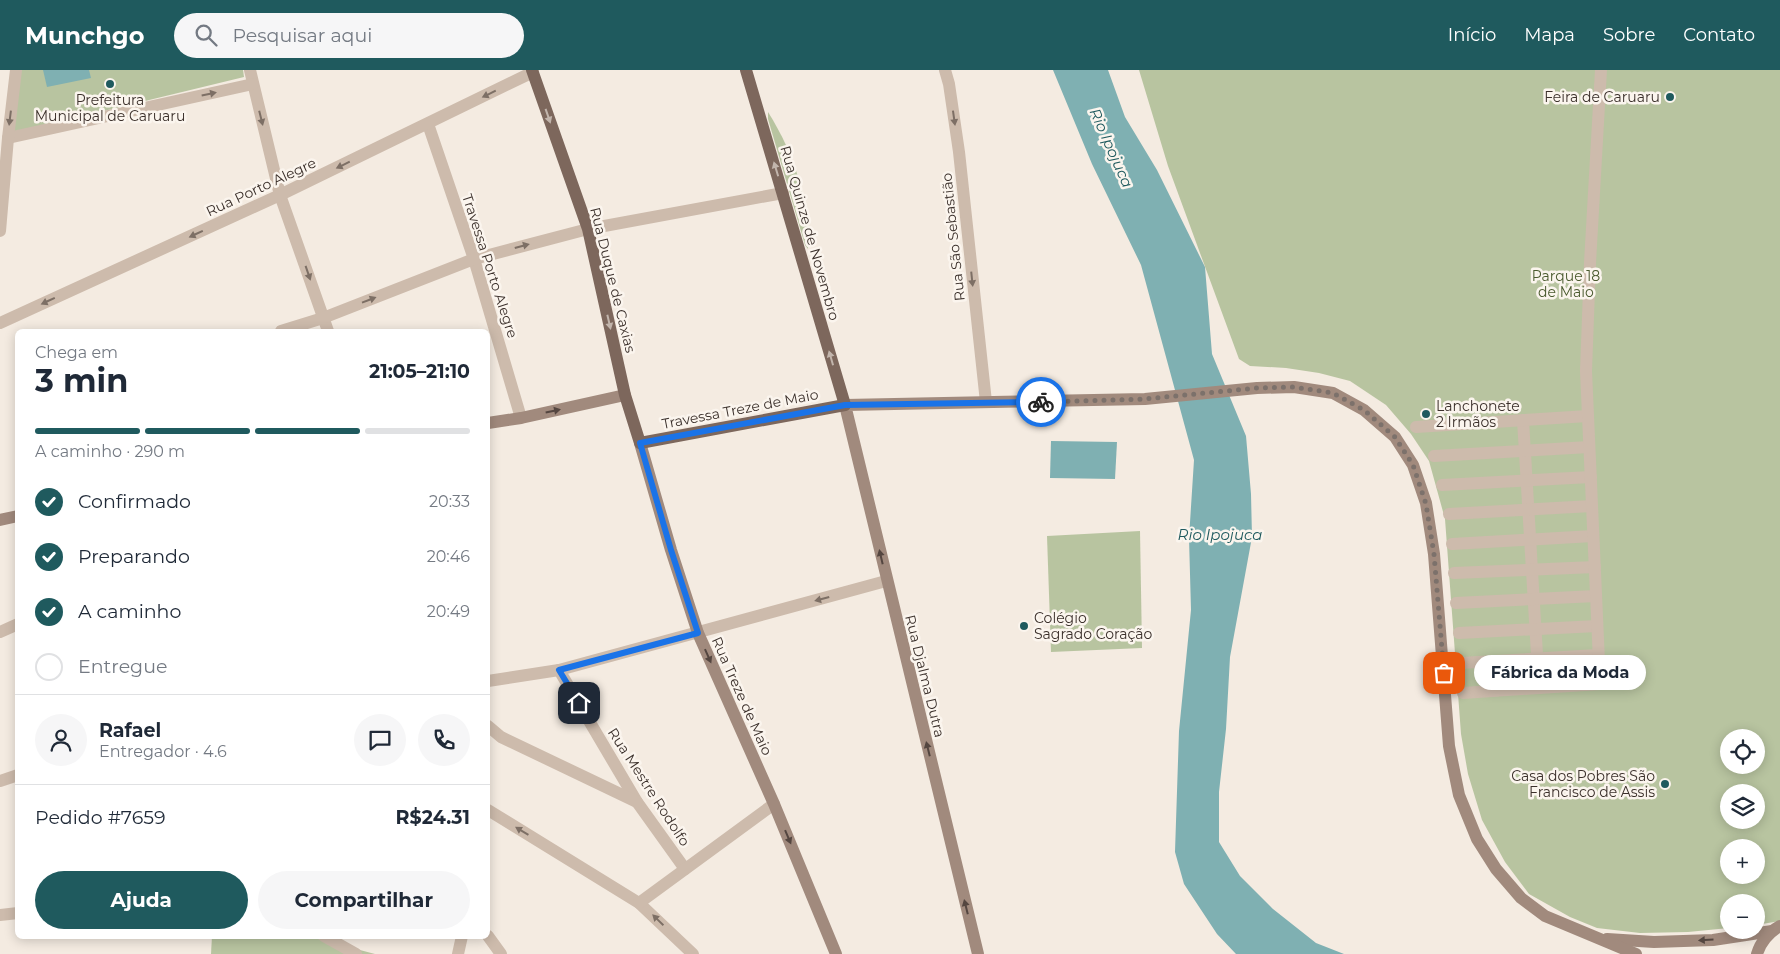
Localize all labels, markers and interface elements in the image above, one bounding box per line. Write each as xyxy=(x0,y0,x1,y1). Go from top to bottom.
search box xyxy=(174,13,524,58)
text: Munchgo xyxy=(25,21,144,50)
icon: search xyxy=(192,21,220,49)
text: Pesquisar aqui xyxy=(232,24,372,47)
text: Início xyxy=(1448,24,1496,46)
text: Mapa xyxy=(1524,24,1575,46)
text: Sobre xyxy=(1603,24,1655,46)
text: Contato xyxy=(1683,24,1755,46)
marker: Prefeitura Municipal de Caruaru xyxy=(104,78,116,90)
place label: Feira de Caruaru xyxy=(1544,88,1660,106)
one-way arrow xyxy=(202,90,217,98)
one-way arrow xyxy=(482,90,496,98)
place label: Prefeitura Municipal de Caruaru xyxy=(35,91,185,125)
marker: Feira de Caruaru xyxy=(1664,91,1676,103)
water label: Rio Ipojuca xyxy=(1086,105,1137,190)
one-way arrow xyxy=(544,109,552,124)
one-way arrow xyxy=(257,110,265,125)
one-way arrow xyxy=(950,110,958,126)
one-way arrow xyxy=(6,111,14,127)
street label: Rua Quinze de Novembro xyxy=(776,144,844,323)
street label: Rua Porto Alegre xyxy=(203,154,319,220)
one-way arrow xyxy=(336,161,350,169)
one-way arrow xyxy=(771,161,779,176)
street label: Rua São Sebastião xyxy=(937,172,969,302)
street label: Travessa Porto Alegre xyxy=(458,192,522,340)
street label: Rua Duque de Caxias xyxy=(586,205,640,355)
one-way arrow xyxy=(189,230,203,238)
one-way arrow xyxy=(515,242,530,250)
one-way arrow xyxy=(304,266,312,281)
park label: Parque 18 de Maio xyxy=(1532,267,1600,301)
one-way arrow xyxy=(968,272,976,288)
one-way arrow xyxy=(362,296,377,304)
one-way arrow xyxy=(41,298,55,306)
one-way arrow xyxy=(605,314,613,329)
text: Chega em xyxy=(35,343,118,362)
one-way arrow xyxy=(827,351,835,366)
text: 21:05–21:10 xyxy=(369,360,470,383)
text: 3 min xyxy=(35,361,128,400)
courier xyxy=(1016,377,1066,427)
street label: Travessa Treze de Maio xyxy=(660,385,820,433)
icon: bike xyxy=(1027,388,1055,416)
place label: Lanchonete 2 Irmãos xyxy=(1436,397,1520,431)
one-way arrow xyxy=(545,407,560,415)
marker: Lanchonete 2 Irmãos xyxy=(1420,408,1432,420)
text: A caminho · 290 m xyxy=(35,442,185,461)
icon: check xyxy=(35,488,63,516)
text: Confirmado xyxy=(78,490,191,513)
text: 20:33 xyxy=(429,492,470,511)
water label: Rio Ipojuca xyxy=(1178,525,1262,544)
icon: check xyxy=(35,543,63,571)
text: Preparando xyxy=(78,545,190,568)
text: 20:46 xyxy=(427,547,470,566)
one-way arrow xyxy=(877,549,885,564)
one-way arrow xyxy=(815,595,830,603)
icon: check xyxy=(35,598,63,626)
text: A caminho xyxy=(78,600,181,623)
text: 20:49 xyxy=(427,602,470,621)
place label: Colégio Sagrado Coração xyxy=(1034,609,1153,643)
street label: Rua Djalma Dutra xyxy=(901,613,949,739)
marker: Colégio Sagrado Coração xyxy=(1018,620,1030,632)
street label: Rua Treze de Maio xyxy=(708,634,776,758)
one-way arrow xyxy=(705,649,713,663)
pin xyxy=(1423,652,1465,694)
text: Entregue xyxy=(78,655,167,678)
callout: Fábrica da Moda xyxy=(1474,656,1646,690)
icon: bag xyxy=(1430,659,1458,687)
text: Fábrica da Moda xyxy=(1491,663,1629,682)
pin xyxy=(558,682,600,724)
icon: home xyxy=(565,689,593,717)
button: person xyxy=(35,714,87,766)
button: chat xyxy=(354,714,406,766)
button: phone xyxy=(418,714,470,766)
text: Rafael xyxy=(99,719,161,742)
street label: Rua Mestre Rodolfo xyxy=(604,724,694,850)
map controls xyxy=(1720,729,1765,939)
button: locate xyxy=(1720,729,1765,774)
one-way arrow xyxy=(924,741,932,756)
text: Entregador · 4.6 xyxy=(99,742,227,761)
place label: Casa dos Pobres São Francisco de Assis xyxy=(1511,767,1655,801)
marker: Casa dos Pobres São Francisco de Assis xyxy=(1659,778,1671,790)
button: layers xyxy=(1720,784,1765,829)
text: Pedido #7659 xyxy=(35,806,166,829)
text: R$24.31 xyxy=(396,806,470,829)
one-way arrow xyxy=(516,827,529,836)
one-way arrow xyxy=(784,830,792,844)
button: + xyxy=(1720,839,1765,884)
button: Ajuda xyxy=(35,871,248,929)
button: Compartilhar xyxy=(258,871,470,929)
button: − xyxy=(1720,894,1765,939)
one-way arrow xyxy=(962,899,970,914)
one-way arrow xyxy=(652,914,664,926)
one-way arrow xyxy=(1698,937,1714,945)

